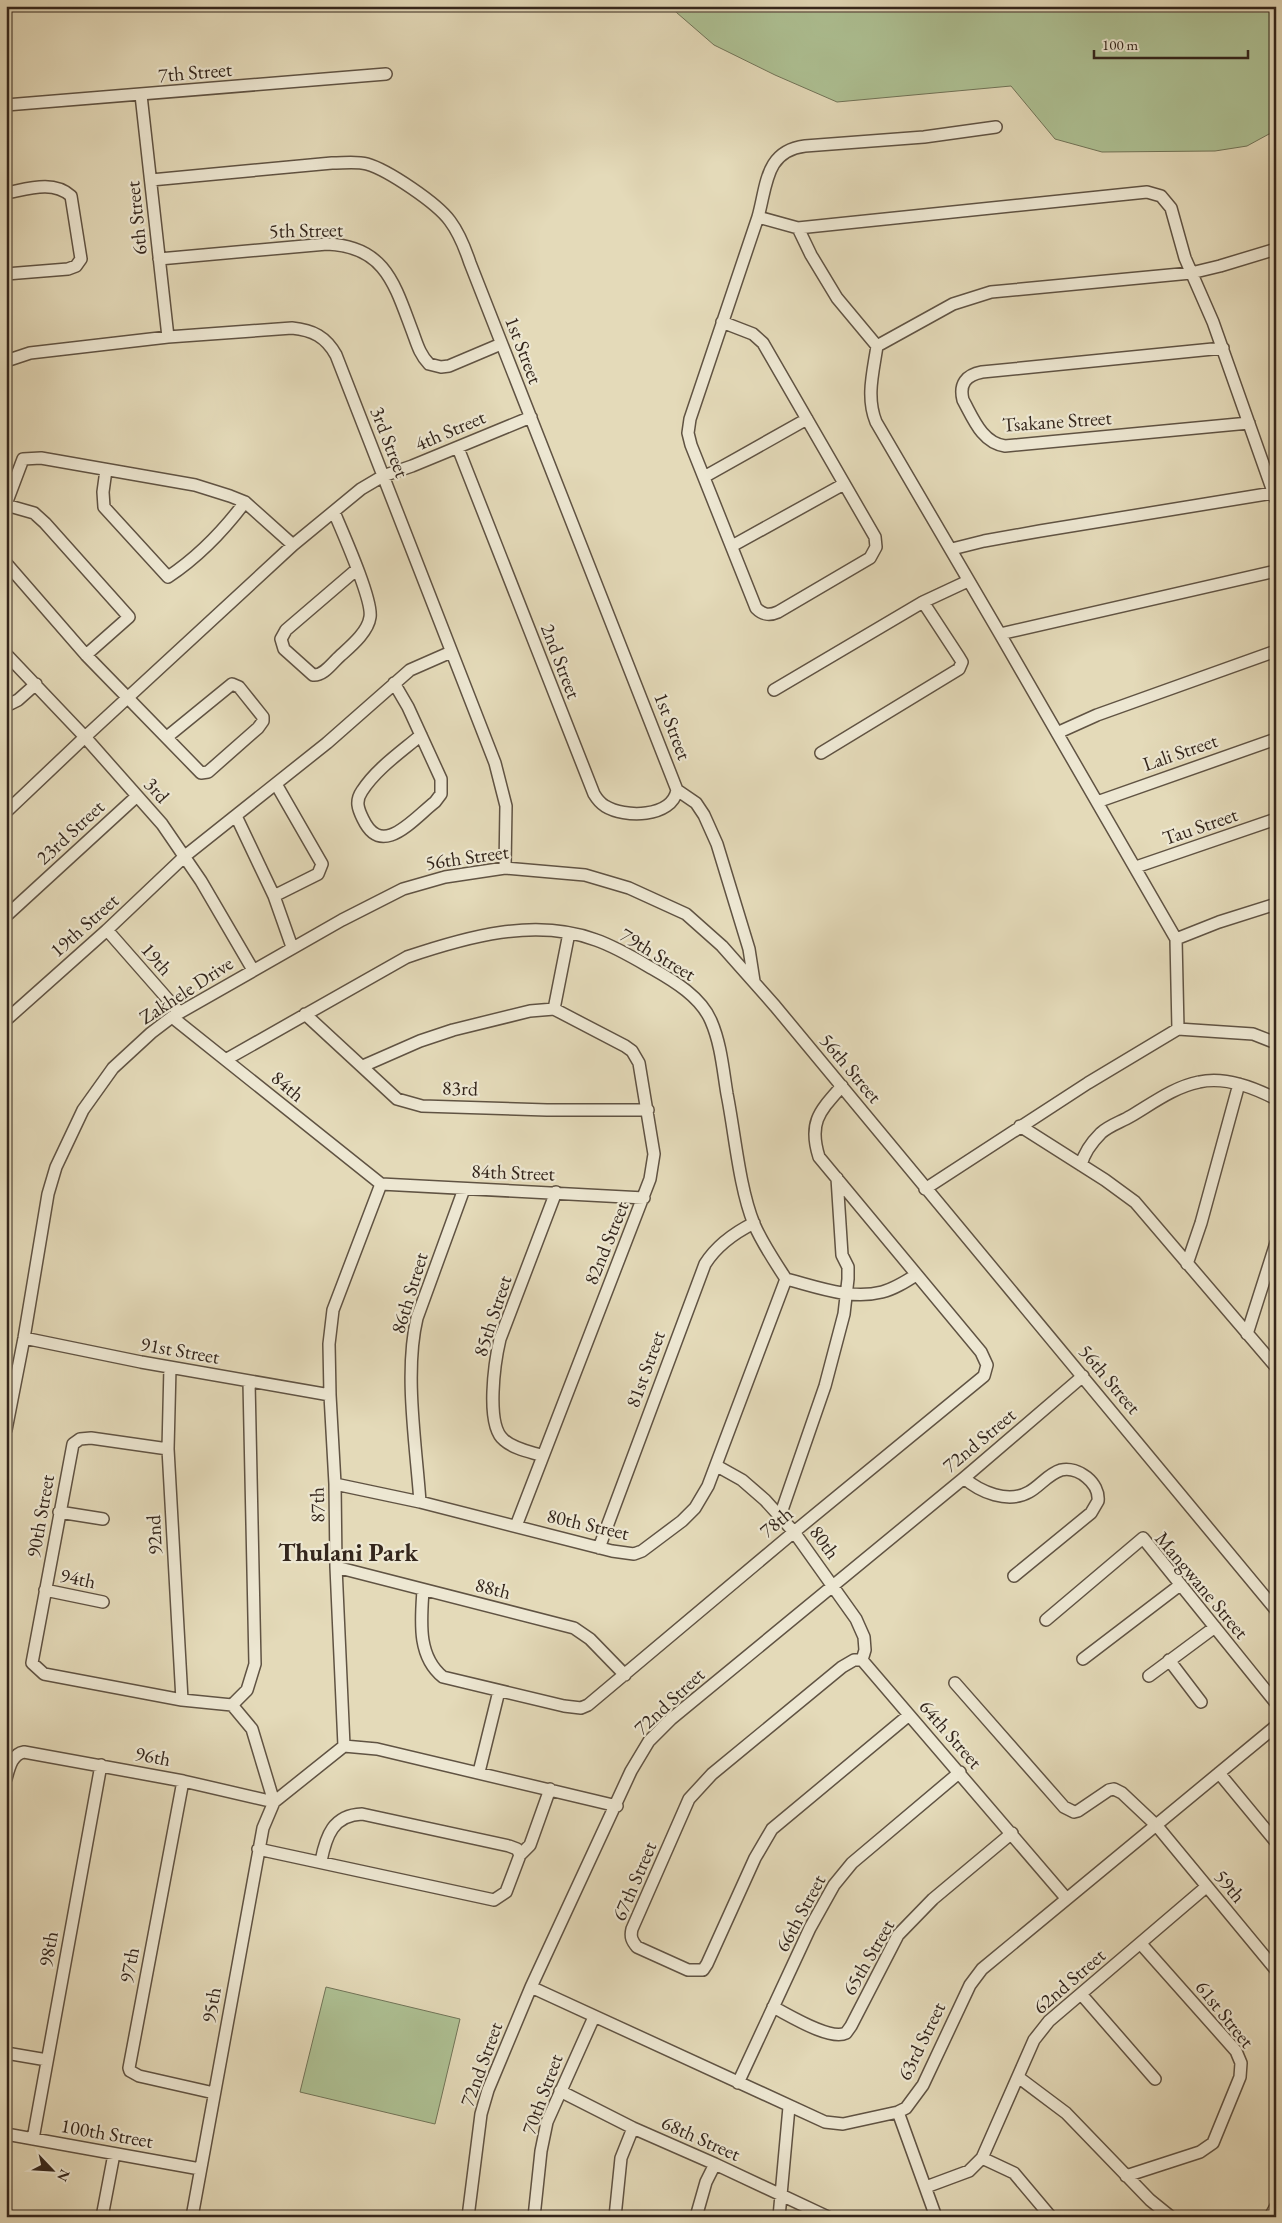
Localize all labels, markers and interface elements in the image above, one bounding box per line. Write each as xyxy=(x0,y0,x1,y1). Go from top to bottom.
scale bar xyxy=(1094,28,1248,60)
text: 100 m xyxy=(1102,35,1139,54)
street label: 7th Street xyxy=(157,56,234,88)
street label: 6th Street xyxy=(119,179,153,256)
street label: 5th Street xyxy=(269,216,344,244)
street label: 1st Street xyxy=(499,313,549,388)
street label: 3rd Street xyxy=(365,403,416,482)
street label: 4th Street xyxy=(411,403,490,456)
street label: Tsakane Street xyxy=(1001,404,1113,438)
street label: 2nd Street xyxy=(535,620,587,703)
street label: 1st Street xyxy=(648,689,698,764)
street label: Lali Street xyxy=(1139,727,1221,777)
street label: 3rd xyxy=(139,771,176,809)
street label: 23rd Street xyxy=(30,793,110,870)
street label: Tau Street xyxy=(1159,801,1242,851)
street label: 56th Street xyxy=(424,838,511,876)
street label: 19th Street xyxy=(44,887,124,963)
street label: 79th Street xyxy=(615,921,701,987)
street label: 19th xyxy=(135,937,179,981)
street label: Zakhele Drive xyxy=(134,950,238,1030)
street label: 56th Street xyxy=(814,1028,888,1109)
street label: 84th xyxy=(266,1065,310,1107)
street label: 83rd xyxy=(442,1074,479,1102)
street label: 84th Street xyxy=(471,1158,556,1186)
street label: 82nd Street xyxy=(577,1197,635,1289)
street label: 86th Street xyxy=(384,1248,434,1337)
street label: 85th Street xyxy=(467,1271,518,1360)
street label: 81st Street xyxy=(619,1326,671,1411)
street label: 91st Street xyxy=(138,1330,222,1370)
street label: 56th Street xyxy=(1073,1339,1147,1420)
street label: 72nd Street xyxy=(937,1401,1022,1478)
street label: 90th Street xyxy=(20,1472,60,1559)
street label: 87th xyxy=(304,1487,330,1523)
street label: 78th xyxy=(754,1501,798,1543)
street label: 80th Street xyxy=(544,1502,632,1546)
street label: 92nd xyxy=(140,1514,168,1556)
street label: 80th xyxy=(804,1520,846,1564)
street label: Mangwane Street xyxy=(1149,1526,1255,1645)
district label: Thulani Park xyxy=(278,1536,418,1568)
street label: 94th xyxy=(58,1562,98,1594)
street label: 88th xyxy=(472,1571,514,1605)
street label: 72nd Street xyxy=(628,1661,711,1740)
street label: 64th Street xyxy=(914,1694,989,1775)
street label: 96th xyxy=(133,1740,173,1772)
street label: 67th Street xyxy=(606,1837,663,1925)
street label: 59th xyxy=(1209,1864,1251,1908)
street label: 66th Street xyxy=(769,1869,831,1956)
street label: 65th Street xyxy=(836,1914,901,2000)
street label: 98th xyxy=(32,1929,64,1969)
street label: 62nd Street xyxy=(1027,1942,1111,2020)
street label: 97th xyxy=(113,1945,145,1985)
street label: 61st Street xyxy=(1190,1975,1261,2054)
street label: 95th xyxy=(195,1985,227,2025)
street label: 63rd Street xyxy=(891,1997,951,2084)
street label: 72nd Street xyxy=(454,2018,508,2110)
street label: 70th Street xyxy=(515,2050,569,2138)
street label: 68th Street xyxy=(657,2109,745,2167)
street label: 100th Street xyxy=(59,2112,156,2154)
north arrow xyxy=(28,2146,78,2196)
text: N xyxy=(53,2167,74,2185)

